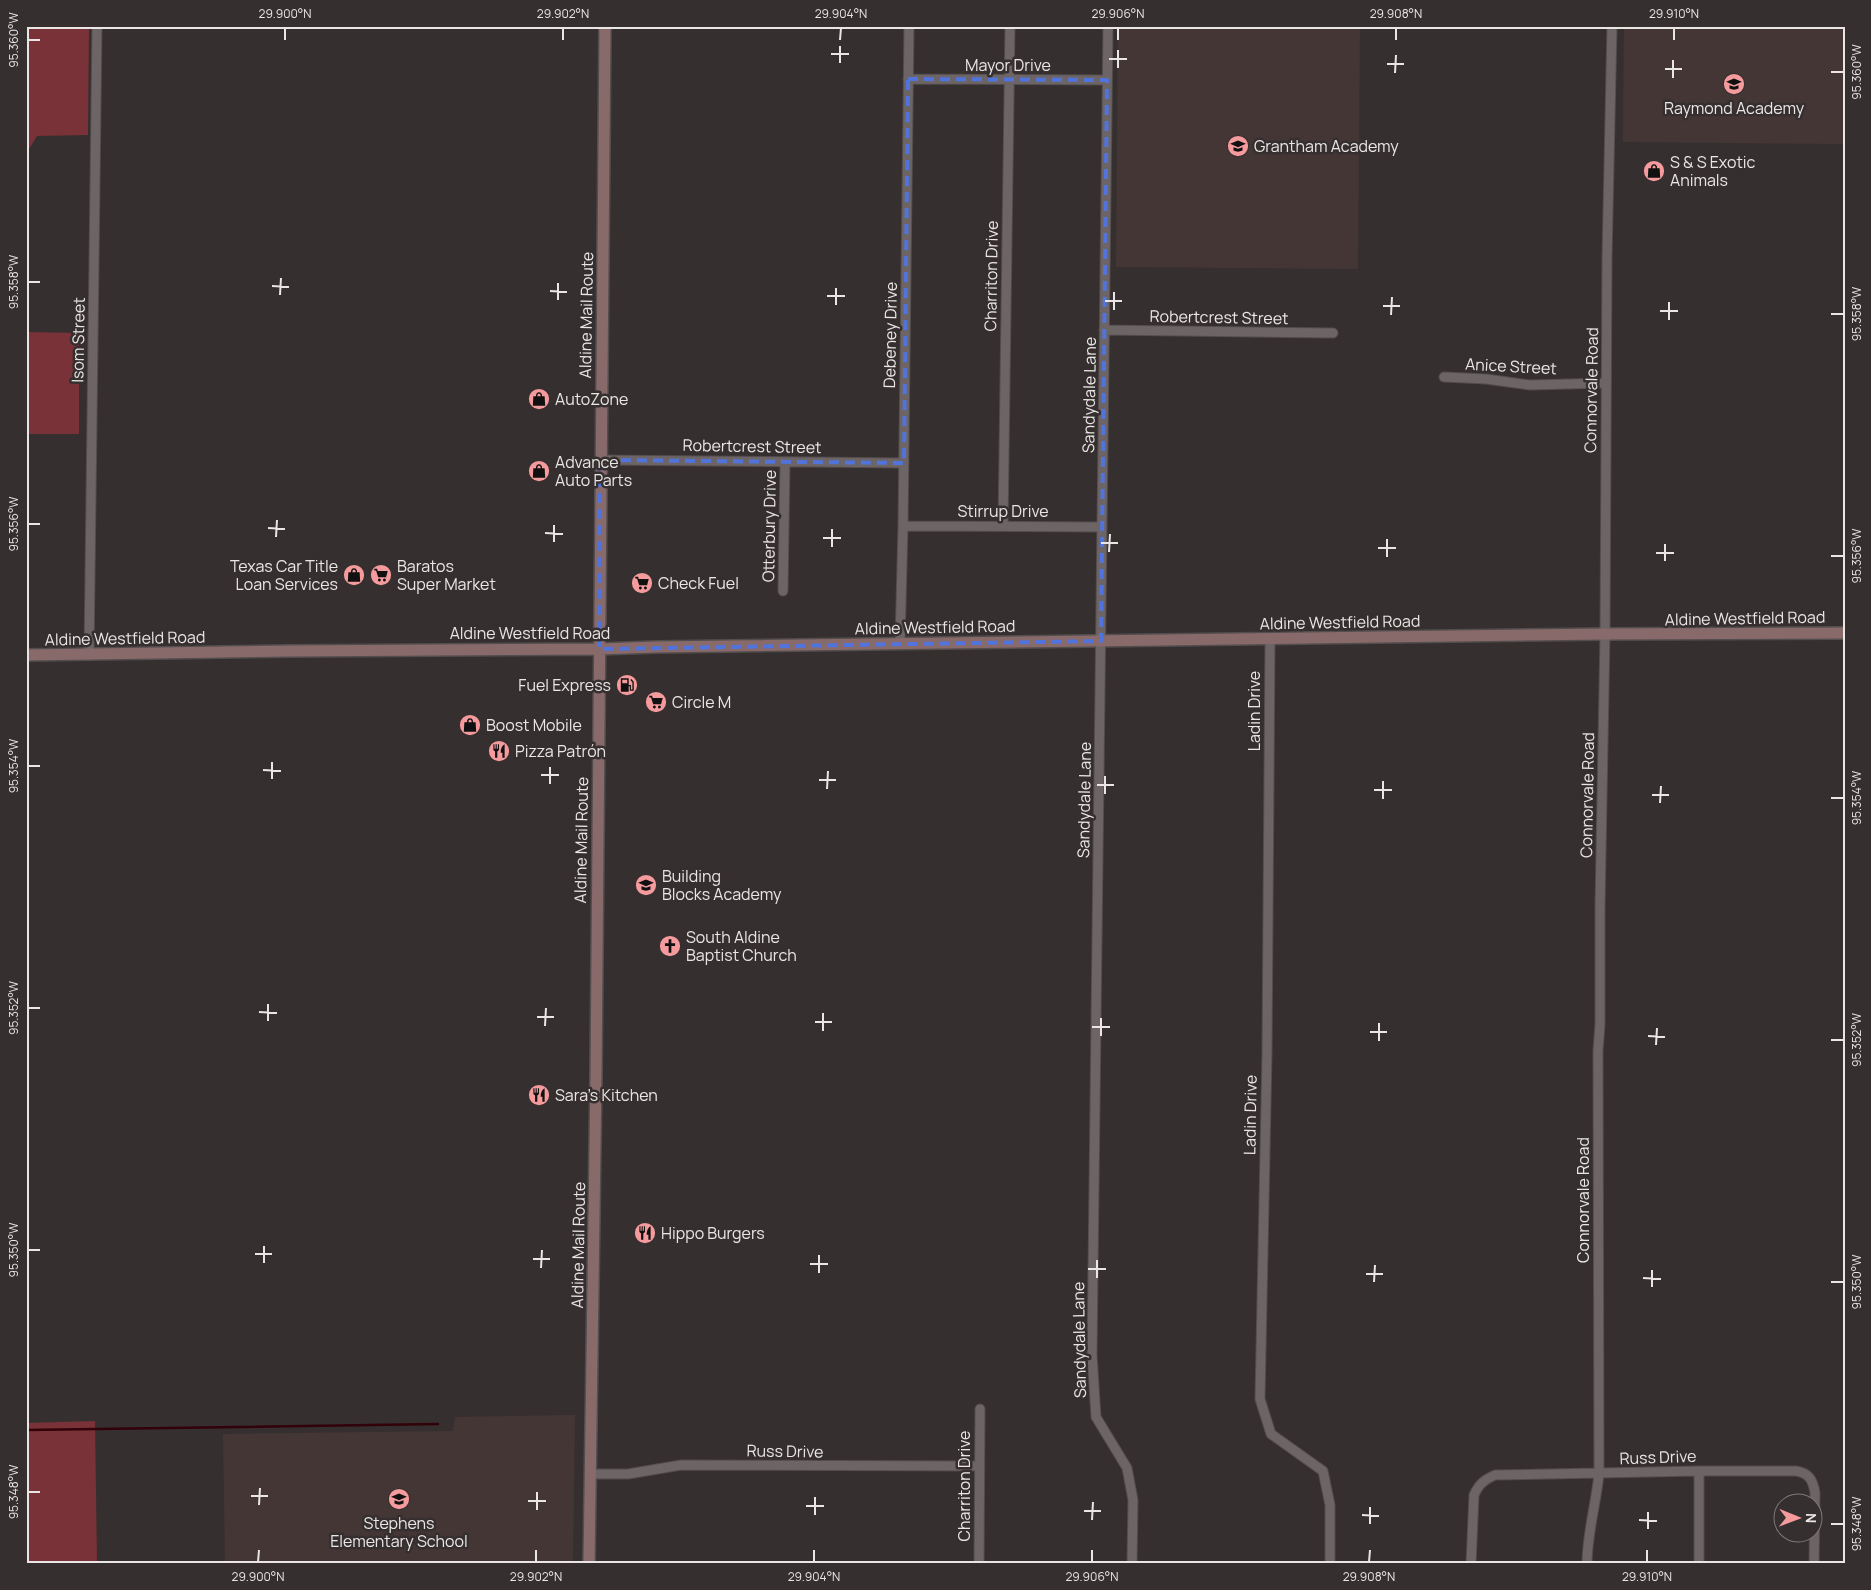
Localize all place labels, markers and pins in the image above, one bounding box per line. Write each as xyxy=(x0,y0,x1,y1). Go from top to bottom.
school or university icon: Raymond Academy xyxy=(1722,72,1746,96)
place label: Raymond Academy xyxy=(1664,97,1805,119)
school or university icon: Grantham Academy xyxy=(1226,134,1250,158)
place label: Grantham Academy xyxy=(1254,135,1399,157)
place label: S & S Exotic Animals xyxy=(1670,151,1756,191)
shop icon: S & S Exotic Animals xyxy=(1642,159,1666,183)
shop icon: AutoZone xyxy=(527,387,551,411)
place label: AutoZone xyxy=(555,388,628,410)
place label: Advance Auto Parts xyxy=(555,451,632,491)
shop icon: Advance Auto Parts xyxy=(527,459,551,483)
place label: Texas Car Title Loan Services xyxy=(230,555,338,595)
place label: Baratos Super Market xyxy=(397,555,496,595)
shop icon: Texas Car Title Loan Services xyxy=(342,563,366,587)
supermarket icon: Baratos Super Market xyxy=(369,563,393,587)
supermarket icon: Check Fuel xyxy=(630,571,654,595)
place label: Check Fuel xyxy=(658,572,739,594)
fuel station icon: Fuel Express xyxy=(615,673,639,697)
place label: Fuel Express xyxy=(518,674,611,696)
supermarket icon: Circle M xyxy=(644,690,668,714)
place label: Circle M xyxy=(672,691,731,713)
shop icon: Boost Mobile xyxy=(458,713,482,737)
place label: Boost Mobile xyxy=(486,714,582,736)
restaurant icon: Pizza Patrón xyxy=(487,739,511,763)
place label: Pizza Patrón xyxy=(515,740,606,762)
place label: Building Blocks Academy xyxy=(662,865,782,905)
school or university icon: Building Blocks Academy xyxy=(634,873,658,897)
place label: South Aldine Baptist Church xyxy=(686,926,797,966)
church icon: South Aldine Baptist Church xyxy=(658,934,682,958)
restaurant icon: Sara's Kitchen xyxy=(527,1083,551,1107)
place label: Sara's Kitchen xyxy=(555,1084,658,1106)
restaurant icon: Hippo Burgers xyxy=(633,1221,657,1245)
place label: Hippo Burgers xyxy=(661,1222,765,1244)
school or university icon: Stephens Elementary School xyxy=(387,1487,411,1511)
place label: Stephens Elementary School xyxy=(330,1512,468,1552)

